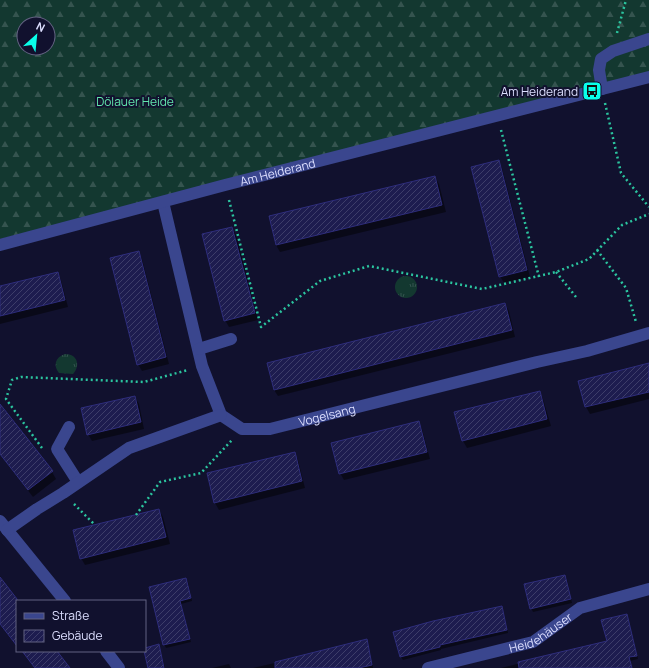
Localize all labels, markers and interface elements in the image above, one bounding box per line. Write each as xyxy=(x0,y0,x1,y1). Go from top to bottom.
north arrow xyxy=(16,16,56,56)
text: N xyxy=(34,18,48,35)
bus stop icon: Am Heiderand xyxy=(581,80,603,102)
place label: Am Heiderand xyxy=(501,83,578,100)
park label: Dölauer Heide xyxy=(96,93,174,110)
street label: Am Heiderand xyxy=(238,154,317,189)
street label: Vogelsang xyxy=(297,399,357,430)
legend xyxy=(16,600,146,652)
text: Straße xyxy=(52,607,89,624)
street label: Heidehäuser xyxy=(507,608,576,656)
text: Gebäude xyxy=(52,627,103,644)

